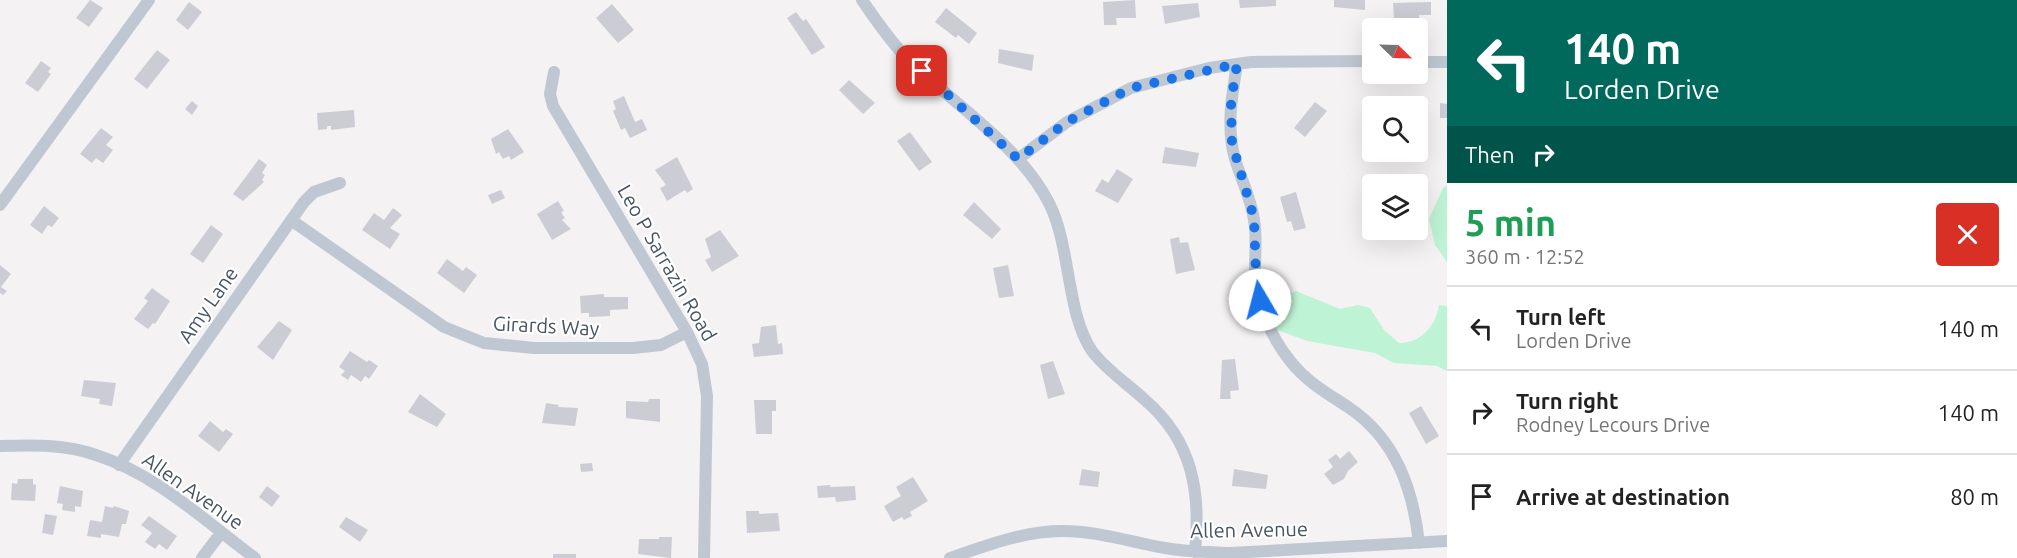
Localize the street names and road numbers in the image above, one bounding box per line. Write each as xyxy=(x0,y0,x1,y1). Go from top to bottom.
street label: Leo P Sarrazin Road xyxy=(613,181,721,345)
street label: Amy Lane xyxy=(173,262,242,347)
street label: Girards Way xyxy=(492,311,600,340)
street label: Allen Avenue xyxy=(138,447,248,534)
street label: Allen Avenue xyxy=(1190,517,1308,542)

